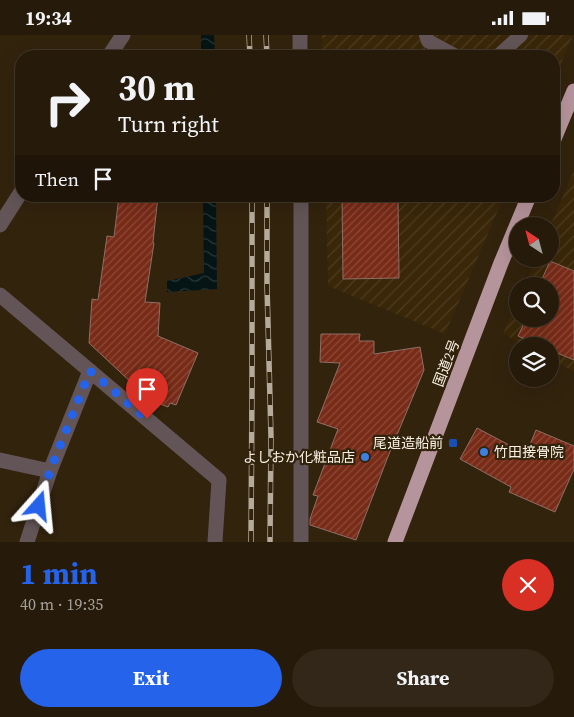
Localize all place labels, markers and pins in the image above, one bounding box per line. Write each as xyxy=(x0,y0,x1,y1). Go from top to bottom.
pin xyxy=(126,368,168,419)
place label: 尾道造船前 xyxy=(373,433,443,453)
marker: 尾道造船前 xyxy=(447,437,459,449)
place label: 竹田接骨院 xyxy=(494,442,564,462)
marker: 竹田接骨院 xyxy=(478,446,490,458)
place label: よしおか化粧品店 xyxy=(243,447,355,467)
marker: よしおか化粧品店 xyxy=(359,451,371,463)

